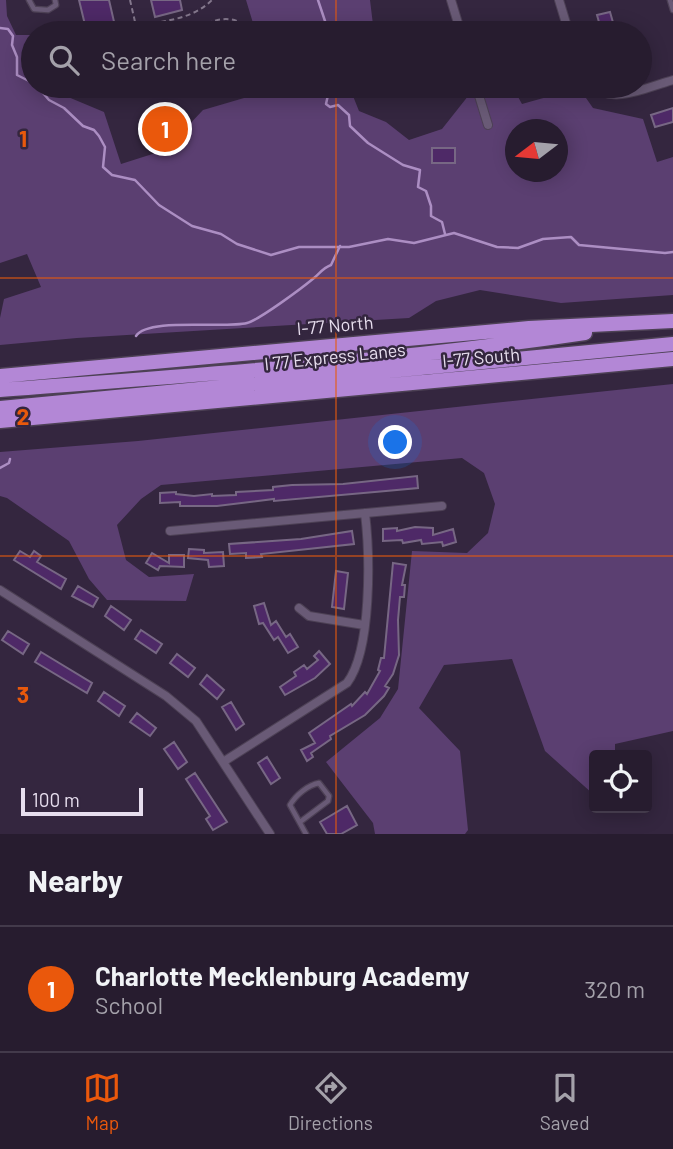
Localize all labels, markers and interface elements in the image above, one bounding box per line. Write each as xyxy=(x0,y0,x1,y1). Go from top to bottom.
search box xyxy=(21,21,652,98)
icon: search xyxy=(45,41,83,79)
text: Search here xyxy=(101,44,236,75)
pin: 1 xyxy=(142,103,188,155)
north arrow xyxy=(505,119,568,182)
text: 1 xyxy=(19,124,27,152)
street label: I-77 North xyxy=(296,311,374,339)
street label: I 77 Express Lanes xyxy=(263,338,407,374)
street label: I-77 South xyxy=(441,343,521,371)
text: 2 xyxy=(17,402,29,430)
your location xyxy=(378,425,412,459)
text: 3 xyxy=(17,680,29,708)
map controls xyxy=(589,750,652,813)
button: locate xyxy=(589,750,652,813)
scale bar xyxy=(21,785,144,817)
text: 100 m xyxy=(32,788,80,811)
text: Nearby xyxy=(28,862,123,898)
text: Charlotte Mecklenburg Academy xyxy=(95,960,469,991)
text: 1 xyxy=(47,975,55,1003)
text: 320 m xyxy=(584,975,645,1003)
text: School xyxy=(95,991,163,1019)
tab: Map xyxy=(83,1069,121,1134)
tab: Directions xyxy=(288,1069,373,1134)
tab: Saved xyxy=(540,1069,590,1134)

